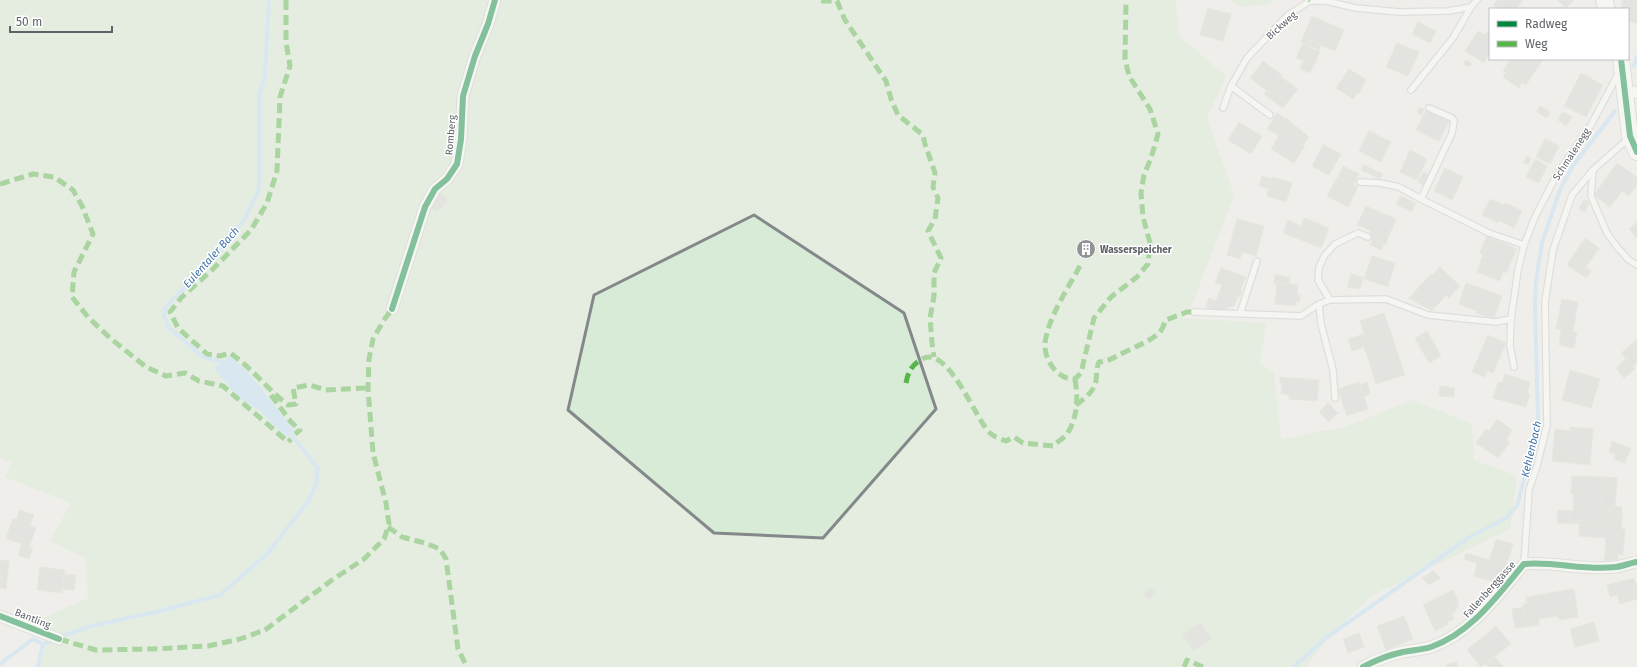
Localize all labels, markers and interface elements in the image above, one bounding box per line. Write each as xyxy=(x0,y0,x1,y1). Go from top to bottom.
scale bar xyxy=(10,8,112,34)
street label: Bickweg xyxy=(1264,8,1300,42)
legend xyxy=(1489,8,1629,60)
text: 50 m xyxy=(16,15,42,29)
text: Radweg xyxy=(1525,17,1568,31)
text: Weg xyxy=(1525,37,1548,51)
street label: Romberg xyxy=(443,114,459,156)
street label: Schmalenegg xyxy=(1550,125,1594,183)
water label: Eulentaler Bach xyxy=(181,224,242,290)
building icon: Wasserspeicher xyxy=(1075,238,1097,260)
place label: Wasserspeicher xyxy=(1100,244,1173,256)
water label: Kehlenbach xyxy=(1519,420,1544,479)
street label: Fallenberggasse xyxy=(1461,559,1518,620)
street label: Bantling xyxy=(13,606,53,632)

